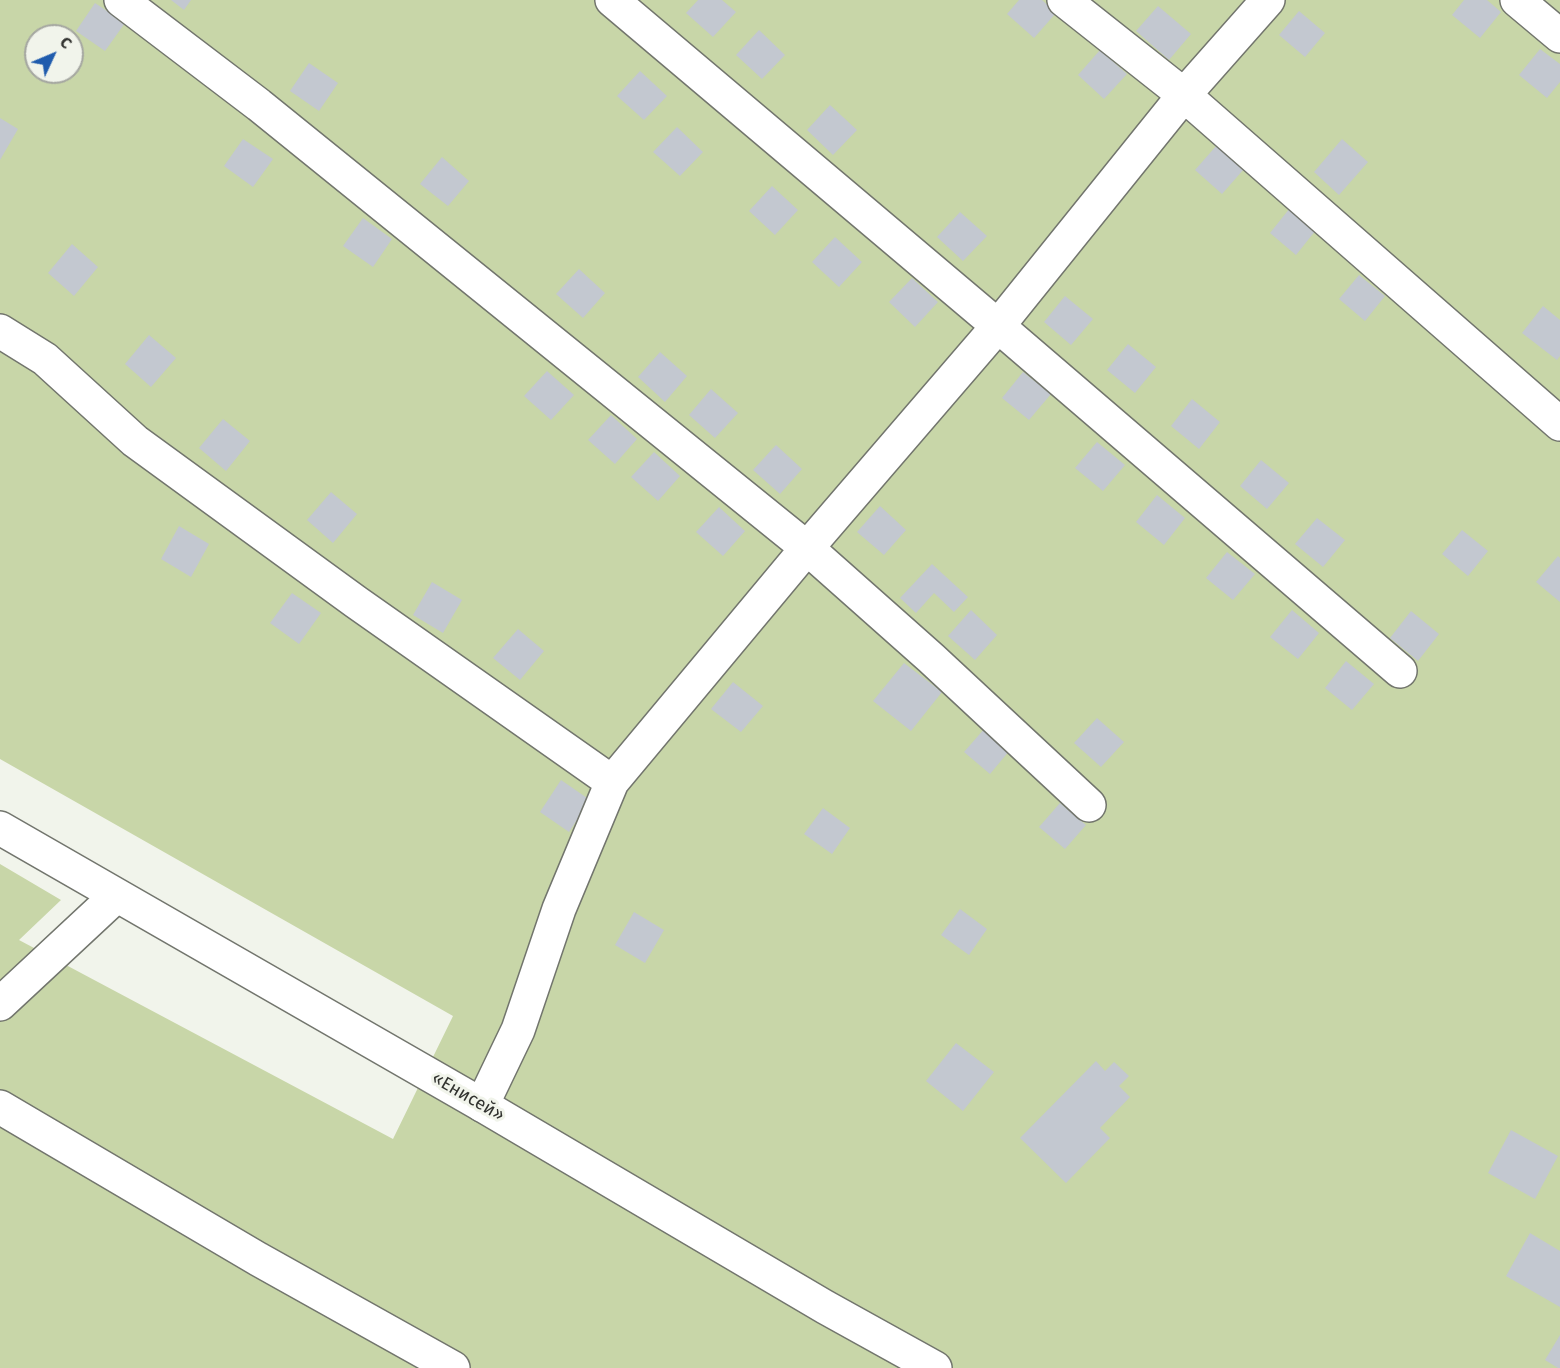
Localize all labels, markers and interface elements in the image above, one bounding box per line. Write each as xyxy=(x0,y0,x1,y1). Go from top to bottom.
north arrow xyxy=(24,24,84,84)
text: С xyxy=(56,33,76,52)
street label: «Енисей» xyxy=(428,1068,508,1126)

